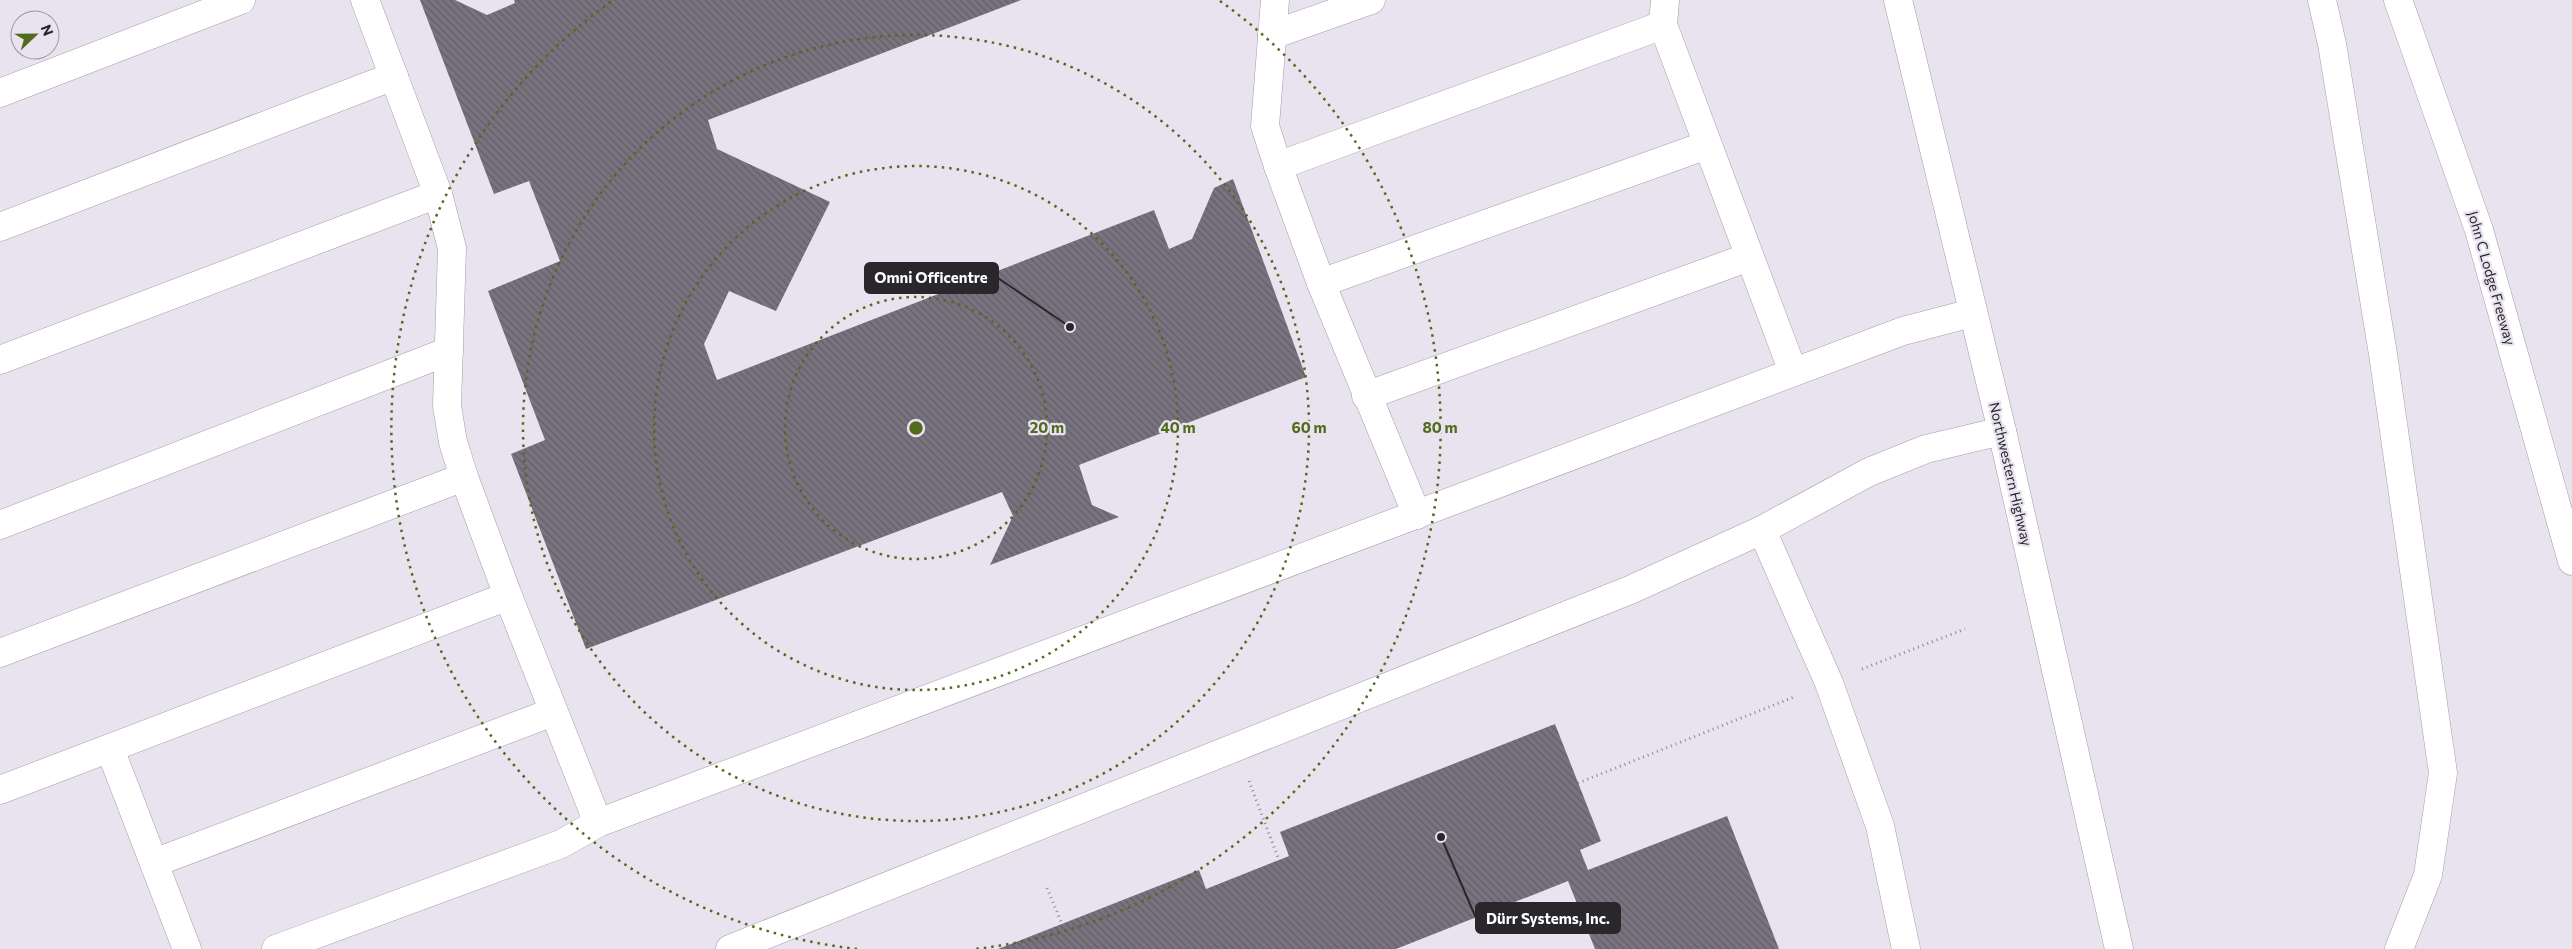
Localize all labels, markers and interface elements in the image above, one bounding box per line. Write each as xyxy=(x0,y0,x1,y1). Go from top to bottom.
north arrow xyxy=(10,10,60,60)
text: N xyxy=(38,22,57,38)
street label: John C Lodge Freeway xyxy=(2465,209,2519,347)
callout: Omni Officentre xyxy=(865,263,998,293)
text: Omni Officentre xyxy=(874,268,988,286)
street label: Northwestern Highway xyxy=(1986,400,2036,548)
text: 20 m xyxy=(1030,418,1064,436)
text: 40 m xyxy=(1160,418,1196,436)
text: 60 m xyxy=(1291,418,1327,436)
text: 80 m xyxy=(1422,418,1458,436)
centre of rings xyxy=(907,419,925,437)
callout: Dürr Systems, Inc. xyxy=(1476,903,1620,933)
text: Dürr Systems, Inc. xyxy=(1486,909,1610,927)

